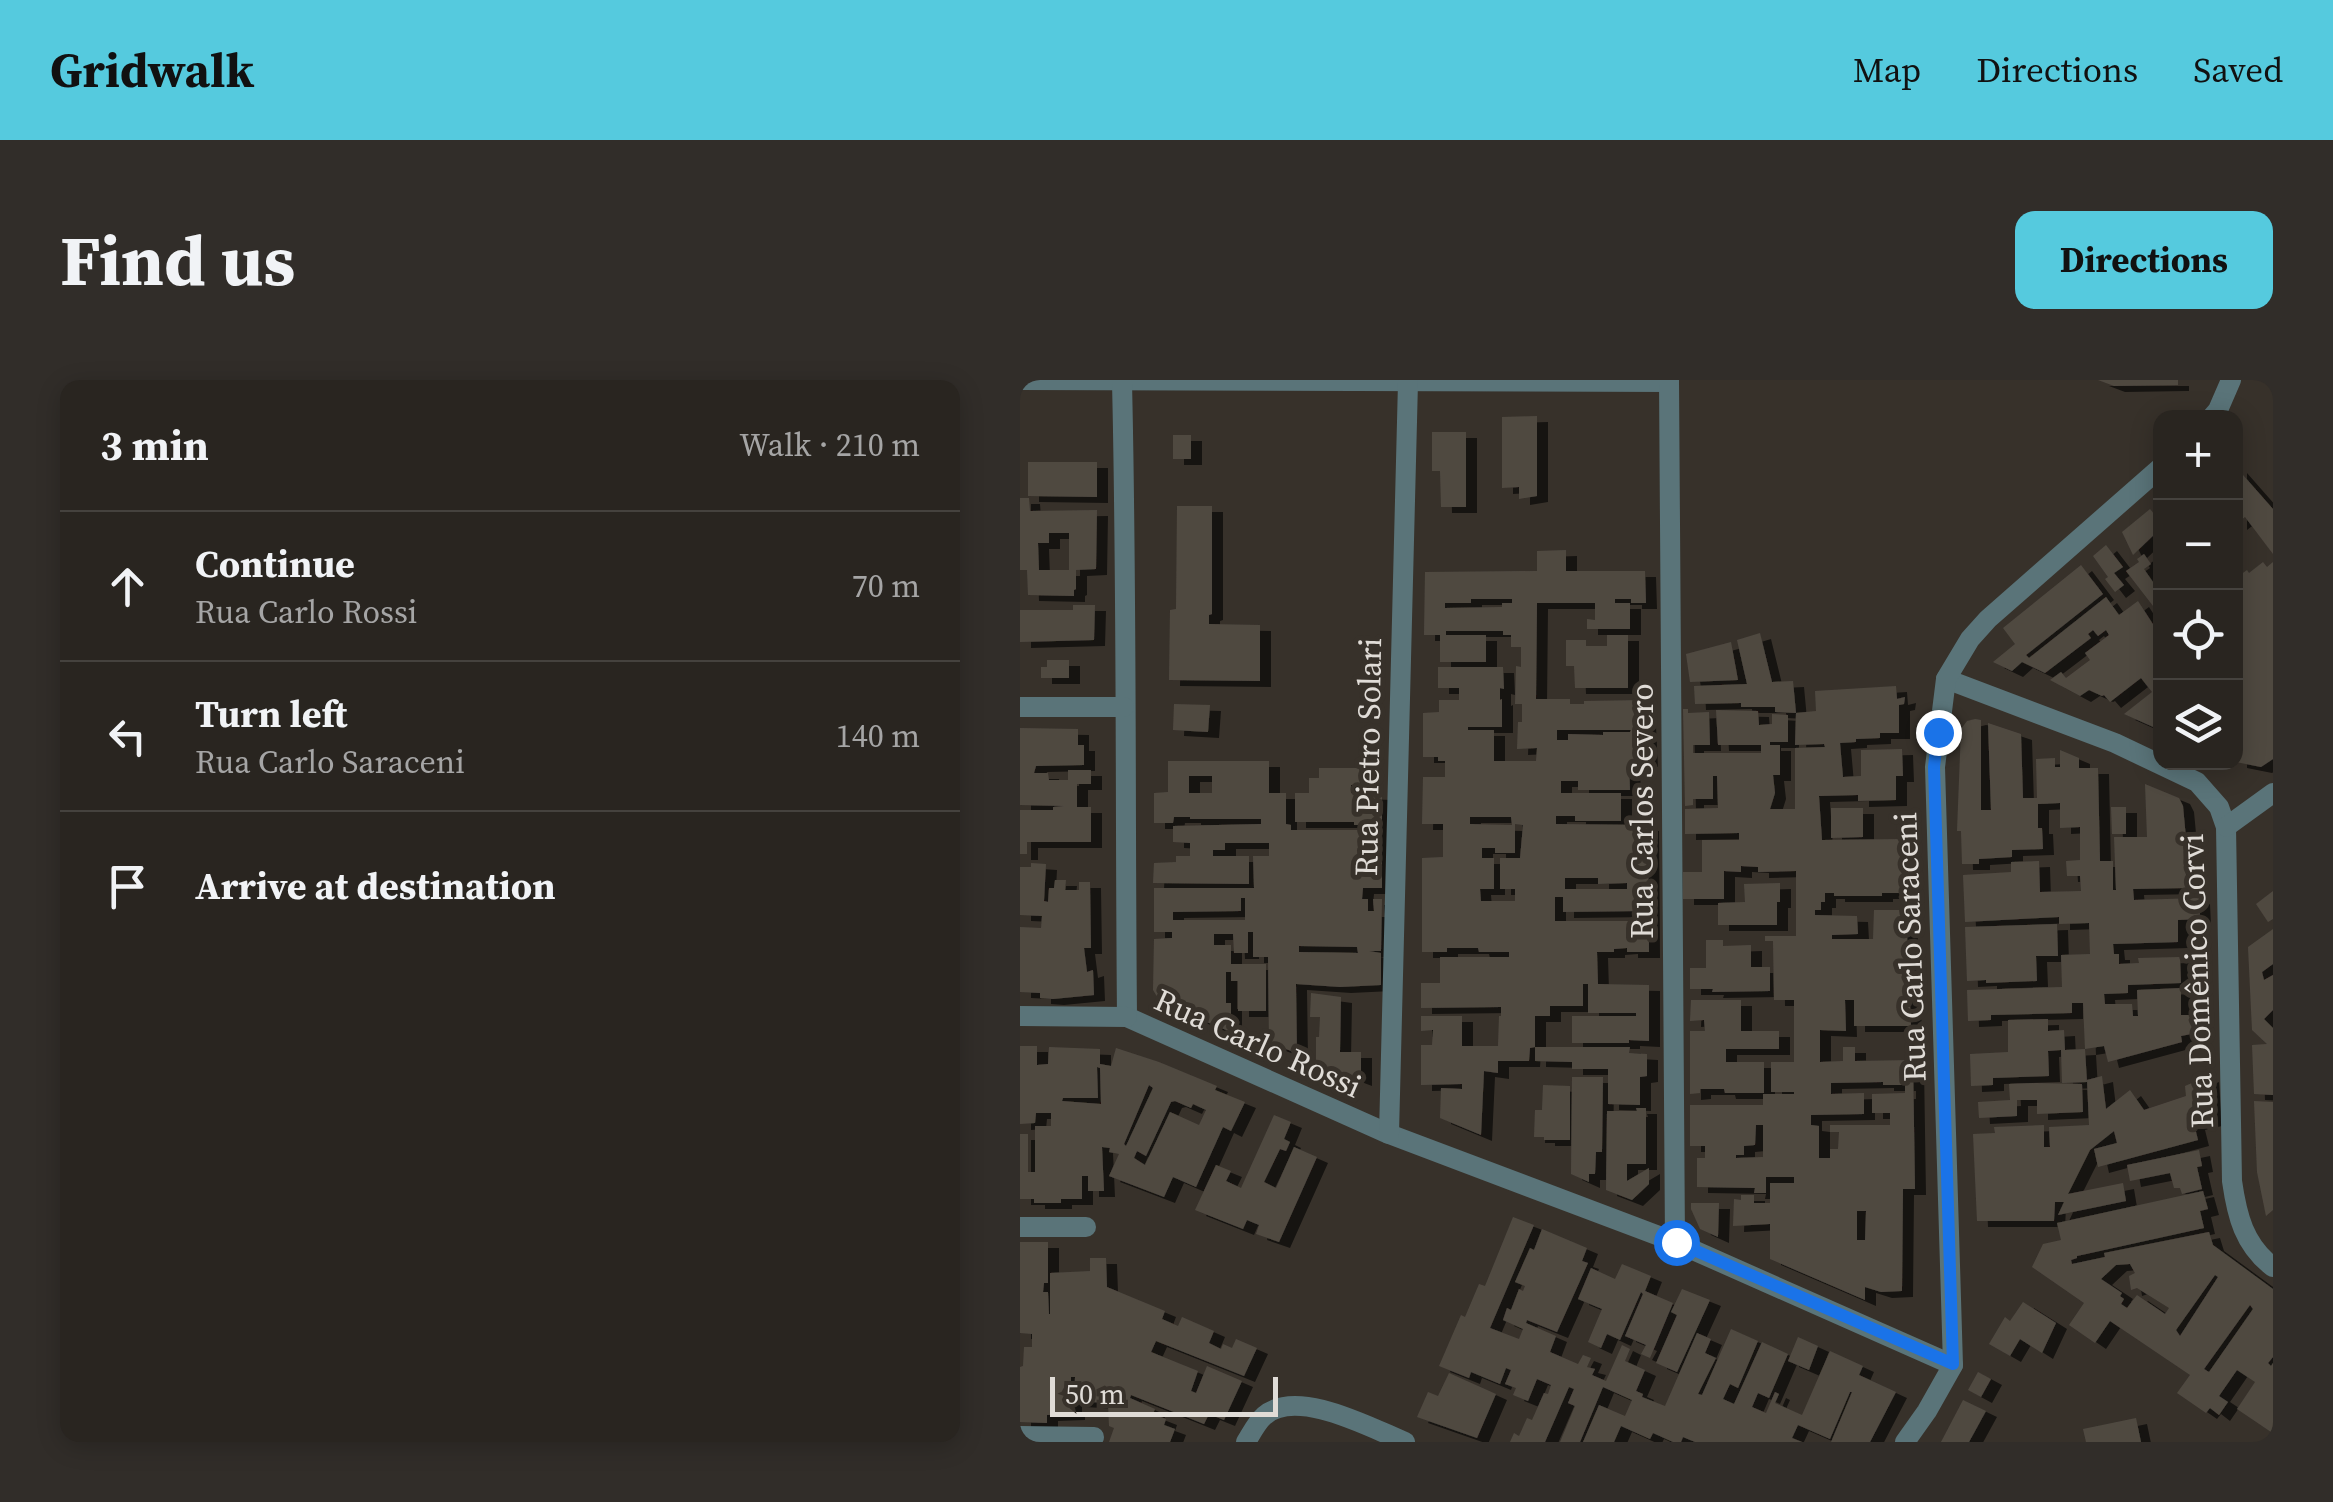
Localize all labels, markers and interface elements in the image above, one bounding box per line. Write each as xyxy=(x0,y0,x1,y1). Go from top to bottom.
text: Gridwalk xyxy=(50,37,254,103)
text: Map xyxy=(1853,46,1921,94)
text: Directions xyxy=(1976,46,2138,94)
text: Saved xyxy=(2193,46,2283,94)
button: Directions xyxy=(2015,211,2273,309)
text: Find us xyxy=(60,212,295,308)
map controls xyxy=(2153,410,2243,770)
button: + xyxy=(2153,410,2243,500)
text: 3 min xyxy=(100,416,209,474)
text: Walk · 210 m xyxy=(739,423,920,467)
button: − xyxy=(2153,500,2243,590)
text: Continue xyxy=(195,538,355,590)
icon: ahead xyxy=(100,559,155,614)
text: 70 m xyxy=(852,564,920,608)
text: Rua Carlo Rossi xyxy=(195,590,417,634)
button: locate xyxy=(2153,590,2243,680)
street label: Rua Pietro Solari xyxy=(1344,637,1392,877)
button: layers xyxy=(2153,680,2243,770)
street label: Rua Carlos Severo xyxy=(1620,683,1664,939)
text: Turn left xyxy=(195,688,347,740)
icon: left xyxy=(100,709,155,764)
route end xyxy=(1916,710,1962,756)
text: 140 m xyxy=(836,714,920,758)
text: Rua Carlo Saraceni xyxy=(195,740,465,784)
street label: Rua Carlo Saraceni xyxy=(1883,811,1937,1083)
street label: Rua Domênico Corvi xyxy=(2170,833,2224,1129)
icon: arrive xyxy=(100,859,155,914)
text: Arrive at destination xyxy=(195,860,556,912)
street label: Rua Carlo Rossi xyxy=(1147,978,1369,1108)
route start xyxy=(1654,1220,1700,1266)
scale bar xyxy=(1050,1372,1278,1416)
text: 50 m xyxy=(1065,1375,1125,1413)

